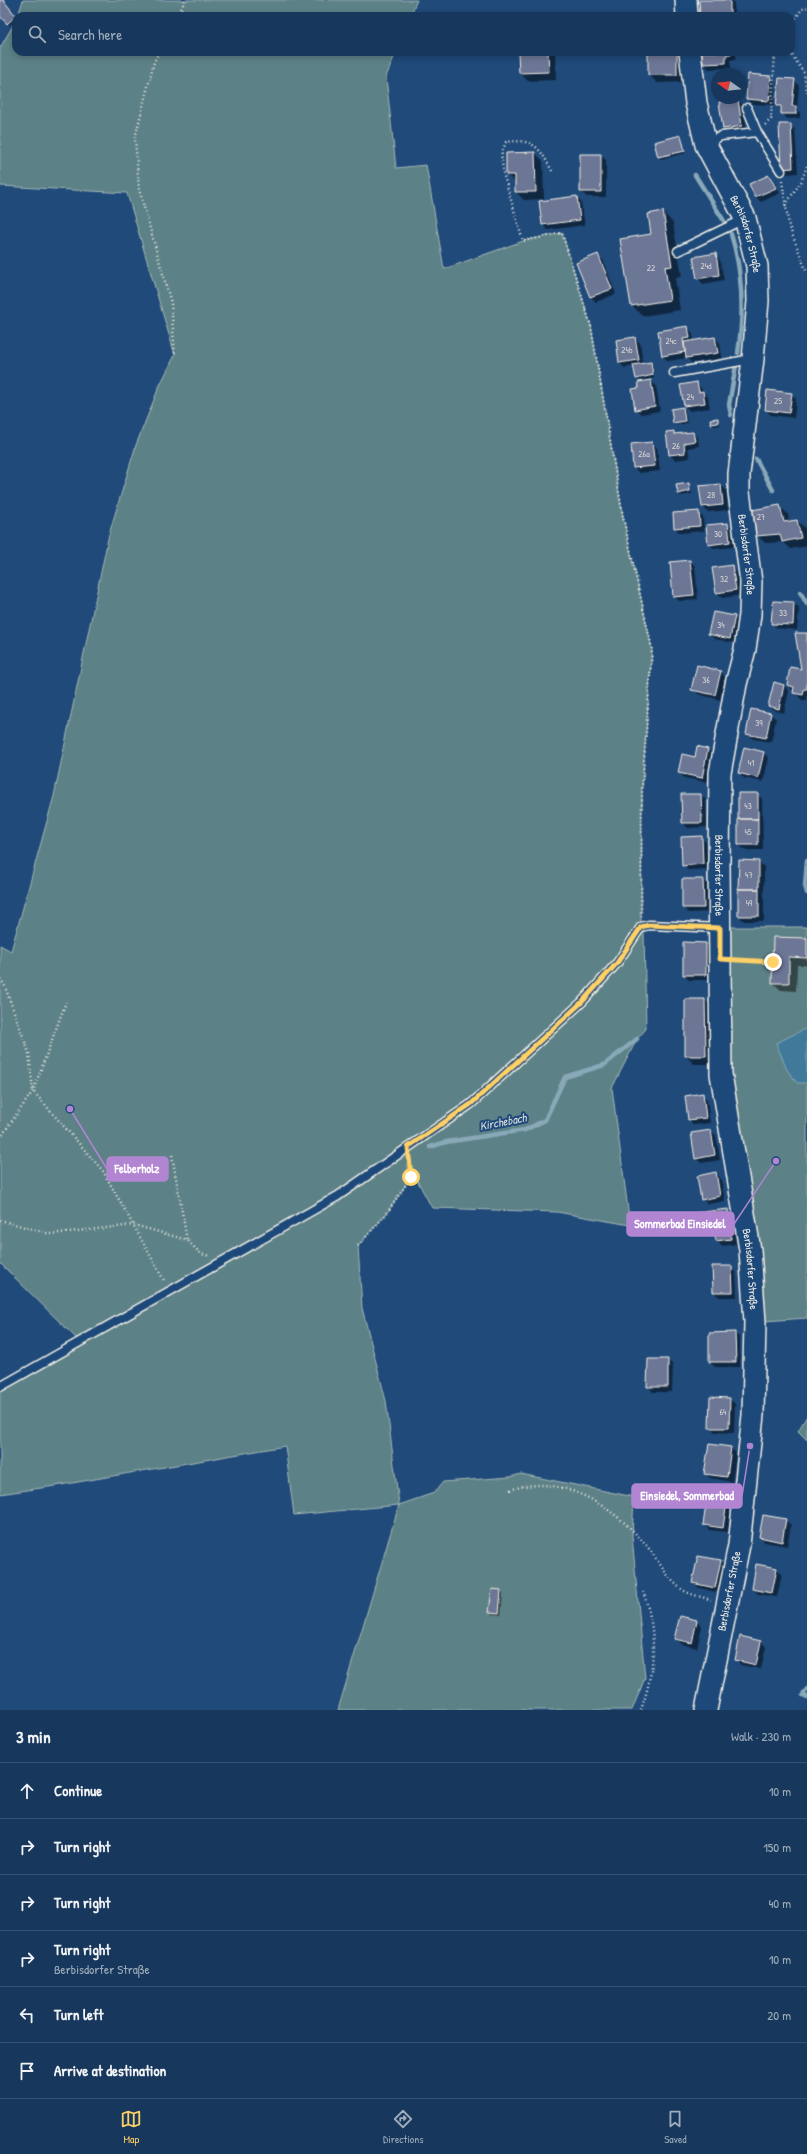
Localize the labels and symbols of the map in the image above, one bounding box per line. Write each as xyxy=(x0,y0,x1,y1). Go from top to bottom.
north arrow xyxy=(711,68,747,104)
street label: Berbisdorfer Straße xyxy=(727,193,764,274)
house number: 24d xyxy=(700,260,712,272)
house number: 22 xyxy=(647,262,656,274)
house number: 24c xyxy=(665,335,677,347)
house number: 24b xyxy=(621,344,633,356)
house number: 24 xyxy=(686,391,694,403)
house number: 25 xyxy=(774,395,782,407)
house number: 26 xyxy=(672,440,680,452)
house number: 26a xyxy=(638,448,650,460)
house number: 28 xyxy=(707,489,715,501)
house number: 27 xyxy=(757,511,766,523)
street label: Berbisdorfer Straße xyxy=(735,513,758,596)
house number: 30 xyxy=(714,528,722,540)
house number: 32 xyxy=(720,573,729,585)
house number: 33 xyxy=(779,607,787,619)
house number: 34 xyxy=(717,619,725,631)
house number: 36 xyxy=(702,674,710,686)
house number: 39 xyxy=(755,717,763,729)
house number: 41 xyxy=(748,757,754,769)
house number: 43 xyxy=(744,800,752,812)
house number: 45 xyxy=(744,826,752,838)
street label: Berbisdorfer Straße xyxy=(712,835,727,917)
house number: 47 xyxy=(745,869,753,881)
house number: 49 xyxy=(746,897,753,909)
route end xyxy=(764,953,782,971)
water label: Kirchebach xyxy=(478,1108,529,1134)
callout: Felberholz xyxy=(107,1157,168,1181)
text: Felberholz xyxy=(113,1160,160,1177)
route start xyxy=(402,1168,420,1186)
callout: Sommerbad Einsiedel xyxy=(627,1212,734,1236)
text: Sommerbad Einsiedel xyxy=(634,1215,726,1232)
street label: Berbisdorfer Straße xyxy=(740,1228,761,1311)
house number: 64 xyxy=(720,1406,727,1418)
callout: Einsiedel, Sommerbad xyxy=(632,1484,742,1508)
text: Einsiedel, Sommerbad xyxy=(640,1487,734,1504)
street label: Berbisdorfer Straße xyxy=(714,1549,744,1632)

